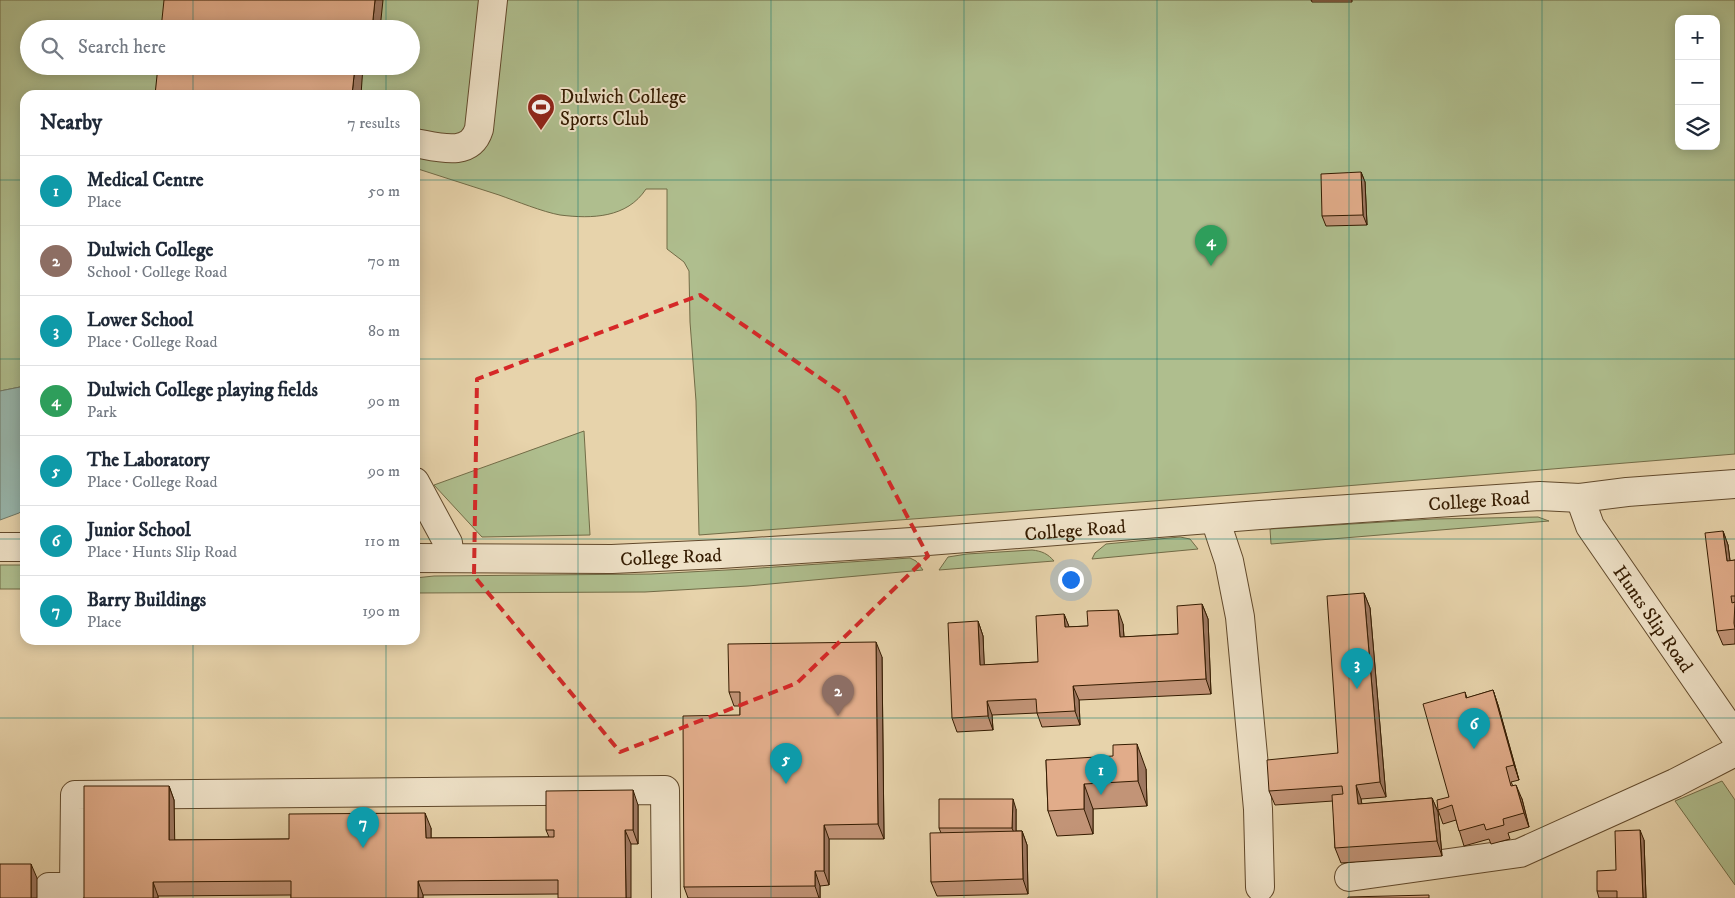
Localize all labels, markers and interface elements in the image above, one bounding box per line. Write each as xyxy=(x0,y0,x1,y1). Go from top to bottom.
map controls xyxy=(1675,15,1720,150)
button: + xyxy=(1675,15,1720,60)
search box xyxy=(20,20,420,75)
icon: search xyxy=(38,34,66,62)
text: Search here xyxy=(78,36,166,59)
button: − xyxy=(1675,60,1720,105)
place label: Dulwich College Sports Club xyxy=(560,86,686,131)
sports icon: Dulwich College Sports Club xyxy=(526,92,556,131)
button: layers xyxy=(1675,105,1720,150)
text: Nearby xyxy=(40,110,102,136)
text: 7 results xyxy=(347,113,400,133)
text: Medical Centre xyxy=(87,169,204,192)
text: 1 xyxy=(53,181,59,201)
text: 50 m xyxy=(368,181,400,201)
text: Place xyxy=(87,192,121,212)
pin: 4 xyxy=(1195,225,1227,266)
text: Dulwich College xyxy=(87,239,213,262)
text: 2 xyxy=(52,251,60,271)
text: 70 m xyxy=(368,251,400,271)
text: School · College Road xyxy=(87,262,227,282)
text: Lower School xyxy=(87,309,193,332)
text: 3 xyxy=(53,321,59,341)
text: 80 m xyxy=(368,321,400,341)
text: Place · College Road xyxy=(87,332,218,352)
text: Dulwich College playing fields xyxy=(87,379,318,402)
text: 4 xyxy=(51,391,61,411)
text: 90 m xyxy=(368,391,400,411)
text: Park xyxy=(87,402,117,422)
text: The Laboratory xyxy=(87,449,210,472)
text: 5 xyxy=(52,461,60,481)
text: 90 m xyxy=(368,461,400,481)
text: Place · College Road xyxy=(87,472,218,492)
street label: College Road xyxy=(1428,487,1531,517)
street label: College Road xyxy=(1024,516,1127,546)
text: Junior School xyxy=(87,519,191,542)
text: 6 xyxy=(52,531,60,551)
text: 110 m xyxy=(364,531,400,551)
text: Place · Hunts Slip Road xyxy=(87,542,237,562)
street label: College Road xyxy=(620,544,723,572)
street label: Hunts Slip Road xyxy=(1608,561,1698,678)
your location xyxy=(1058,567,1084,593)
text: Barry Buildings xyxy=(87,589,206,612)
text: 7 xyxy=(52,601,60,621)
text: 190 m xyxy=(362,601,400,621)
text: Place xyxy=(87,612,121,632)
pin: 3 xyxy=(1341,648,1373,689)
pin: 2 xyxy=(822,675,854,716)
pin: 6 xyxy=(1458,708,1490,749)
pin: 5 xyxy=(770,743,802,784)
pin: 1 xyxy=(1085,754,1117,795)
pin: 7 xyxy=(347,807,379,848)

